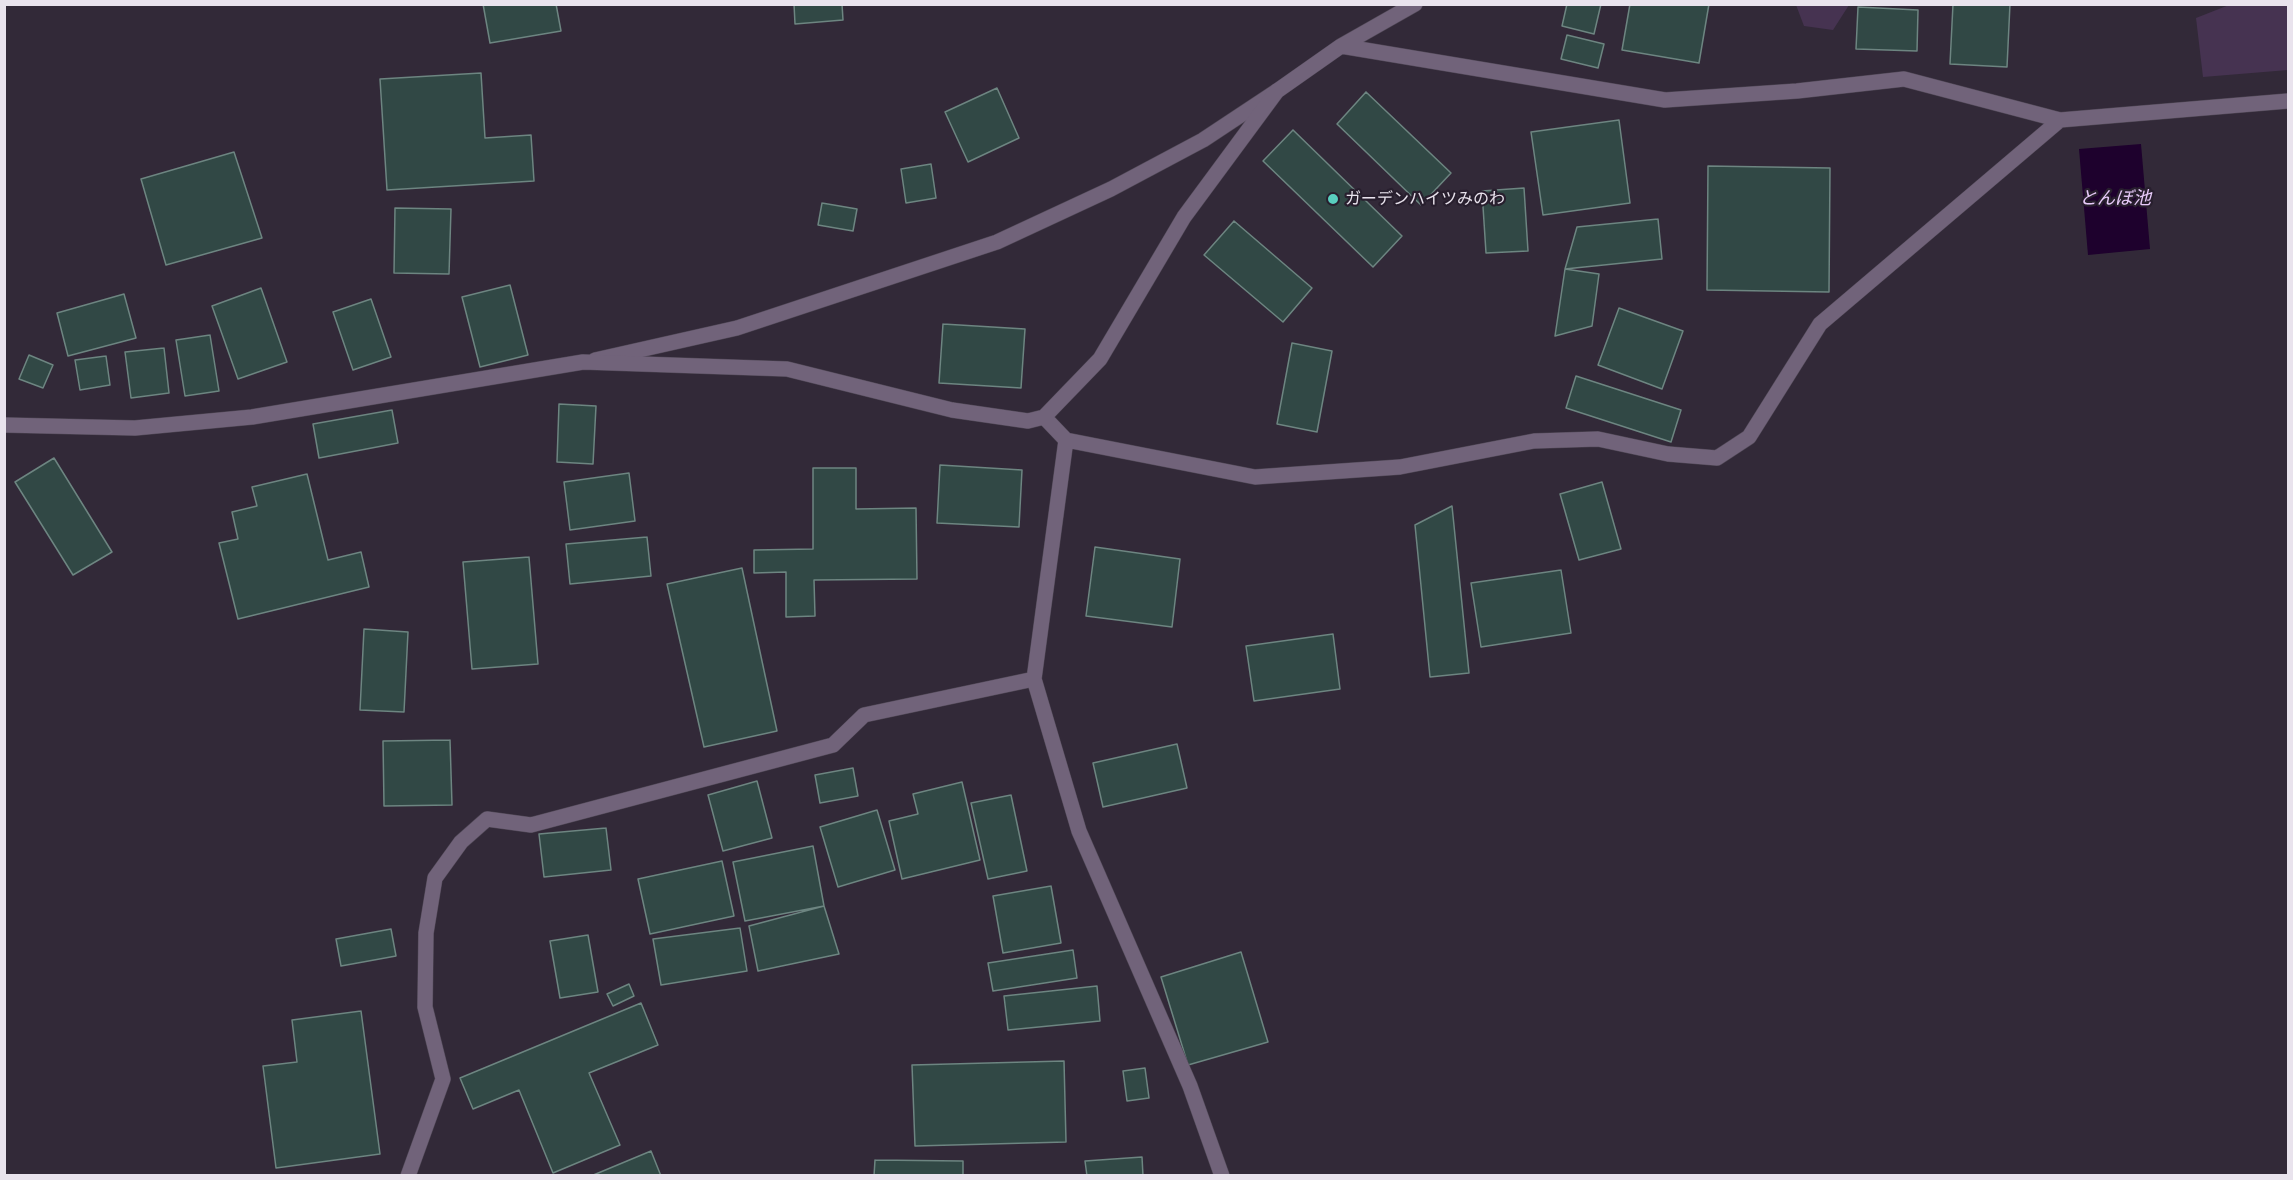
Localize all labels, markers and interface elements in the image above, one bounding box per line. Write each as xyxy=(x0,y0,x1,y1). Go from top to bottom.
water label: とんぼ池 xyxy=(2079,188,2151,210)
place label: ガーデンハイツみのわ xyxy=(1345,189,1505,209)
marker: ガーデンハイツみのわ xyxy=(1326,192,1340,206)

